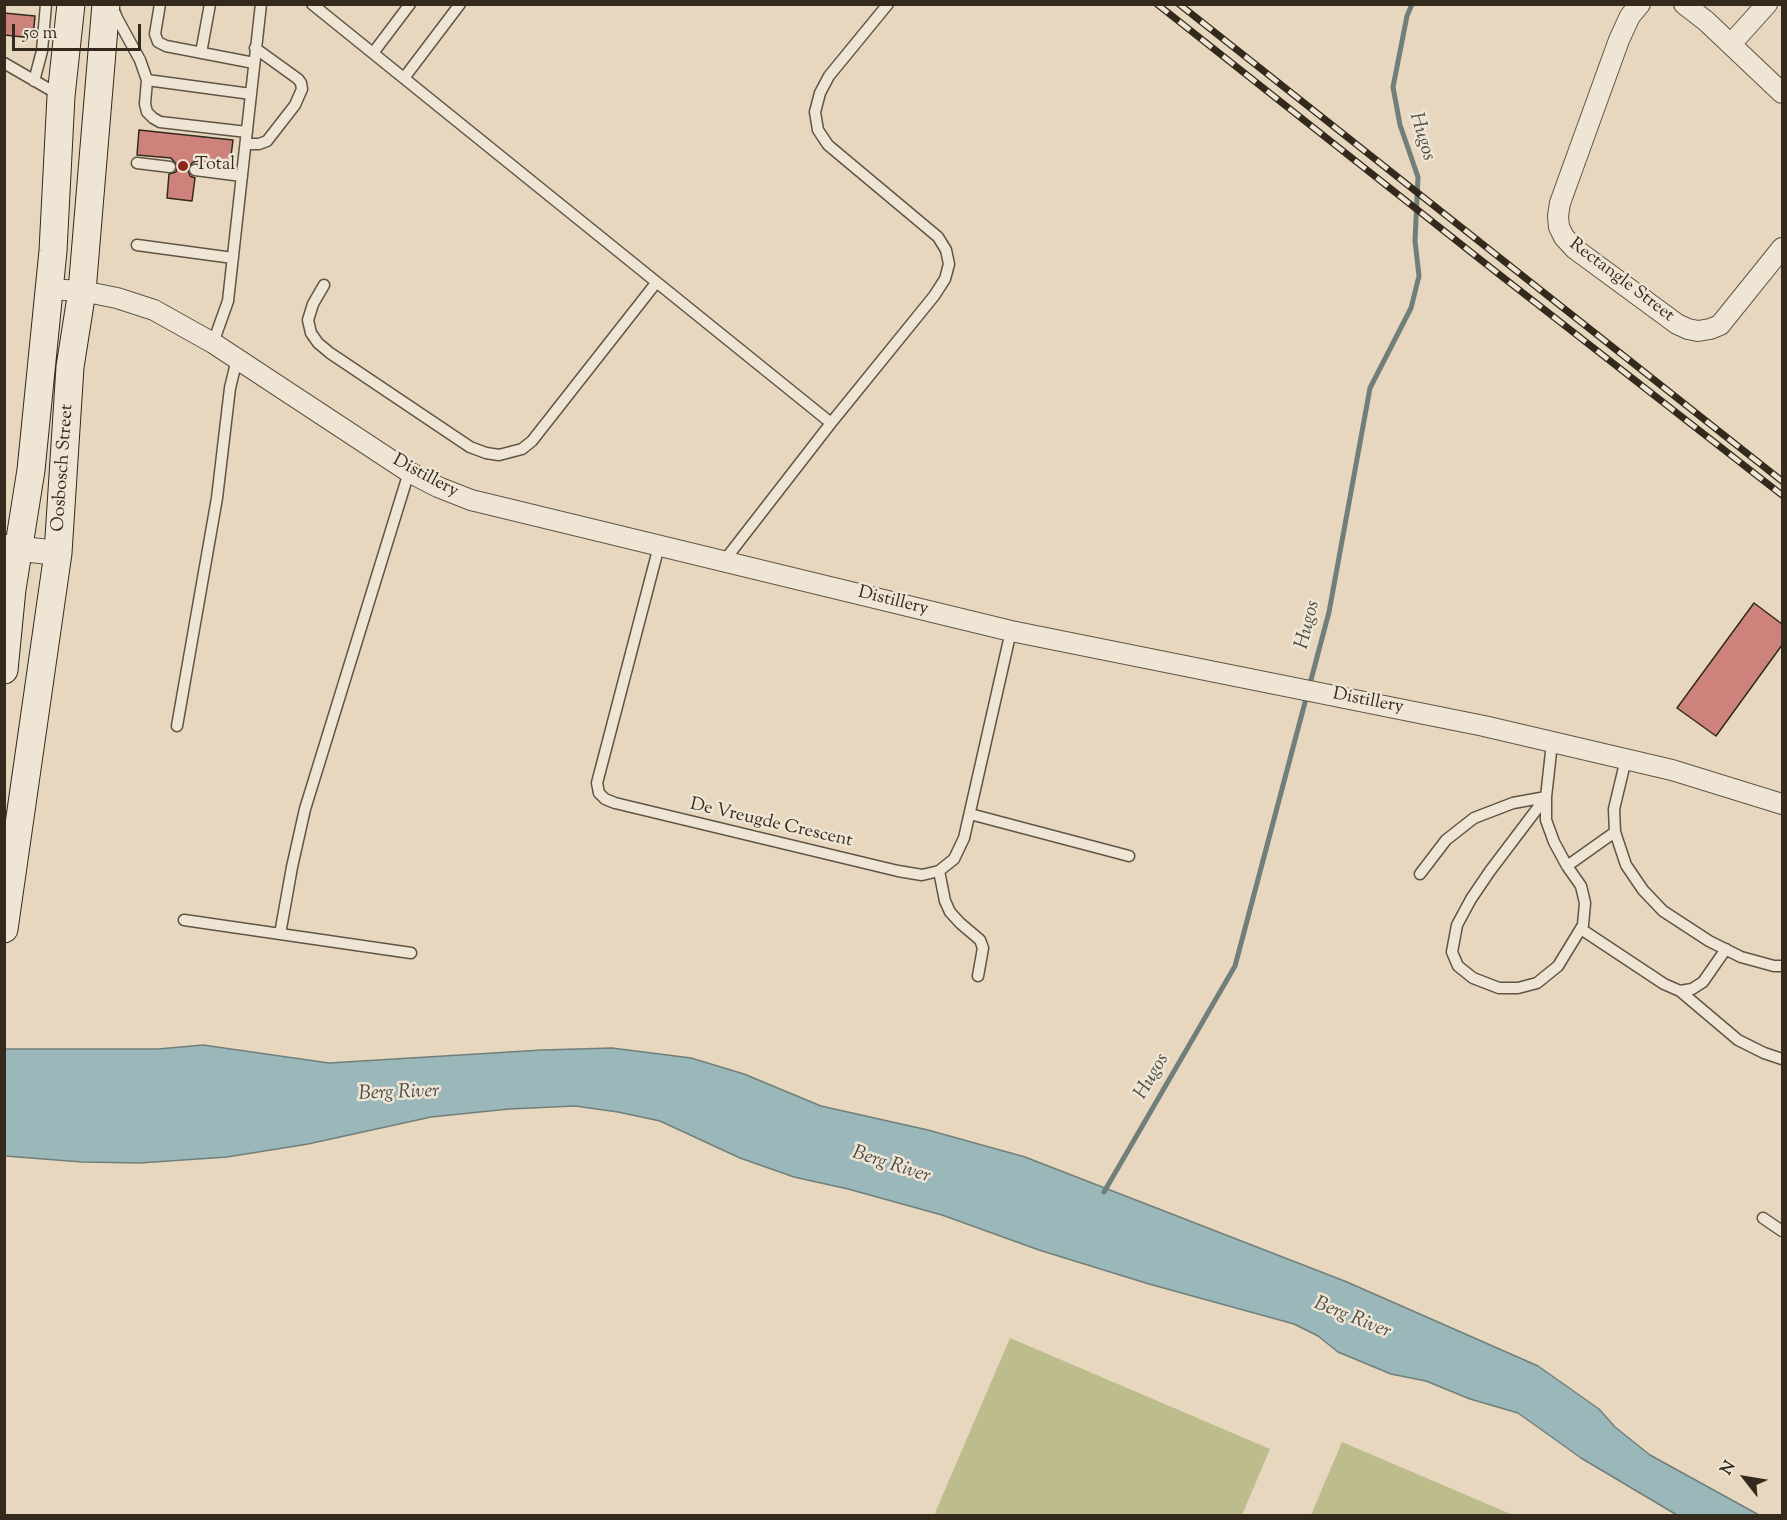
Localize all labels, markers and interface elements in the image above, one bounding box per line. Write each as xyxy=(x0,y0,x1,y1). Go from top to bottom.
scale bar xyxy=(15,12,144,50)
text: 50 m xyxy=(23,21,57,47)
water label: Hugos xyxy=(1402,110,1440,164)
place label: Total xyxy=(195,155,235,177)
marker: Total xyxy=(176,159,190,173)
street label: Rectangle Street xyxy=(1564,234,1678,328)
street label: Oosbosch Street xyxy=(49,404,79,532)
street label: Distillery xyxy=(388,451,462,503)
street label: Distillery xyxy=(856,583,930,621)
water label: Hugos xyxy=(1291,598,1327,652)
street label: Distillery xyxy=(1331,685,1405,719)
street label: De Vreugde Crescent xyxy=(688,795,854,853)
water label: Hugos xyxy=(1130,1050,1176,1104)
water label: Berg River xyxy=(358,1081,440,1107)
water label: Berg River xyxy=(849,1142,933,1190)
water label: Berg River xyxy=(1310,1293,1394,1345)
north arrow xyxy=(1715,1448,1775,1508)
text: N xyxy=(1716,1457,1742,1480)

